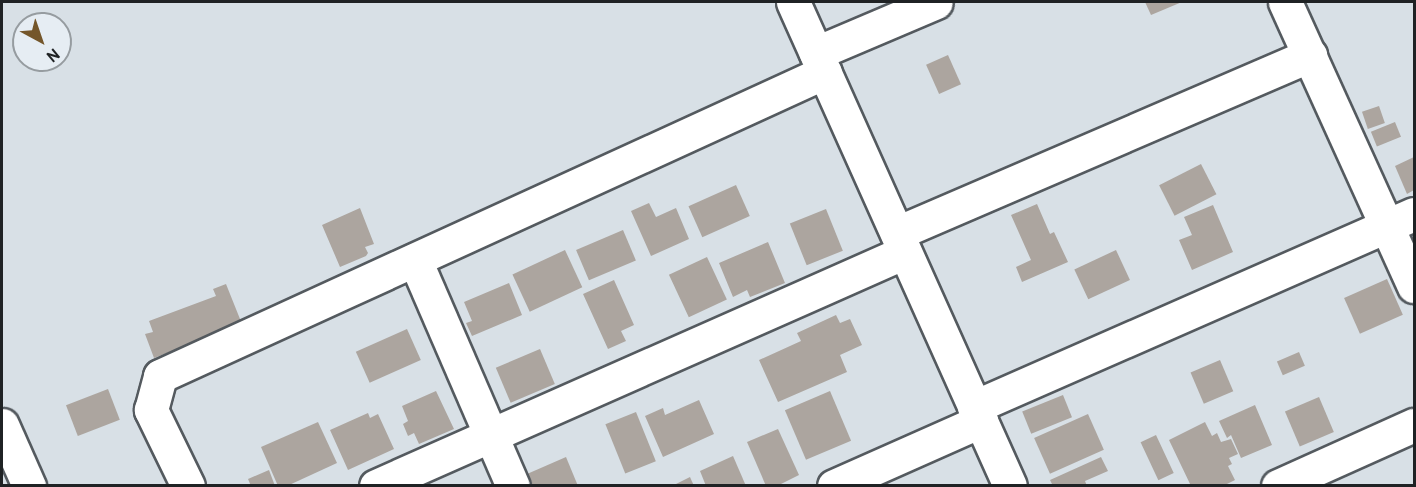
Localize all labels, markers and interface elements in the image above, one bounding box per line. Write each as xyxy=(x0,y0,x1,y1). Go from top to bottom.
north arrow xyxy=(12,12,72,72)
text: N xyxy=(41,43,63,66)

